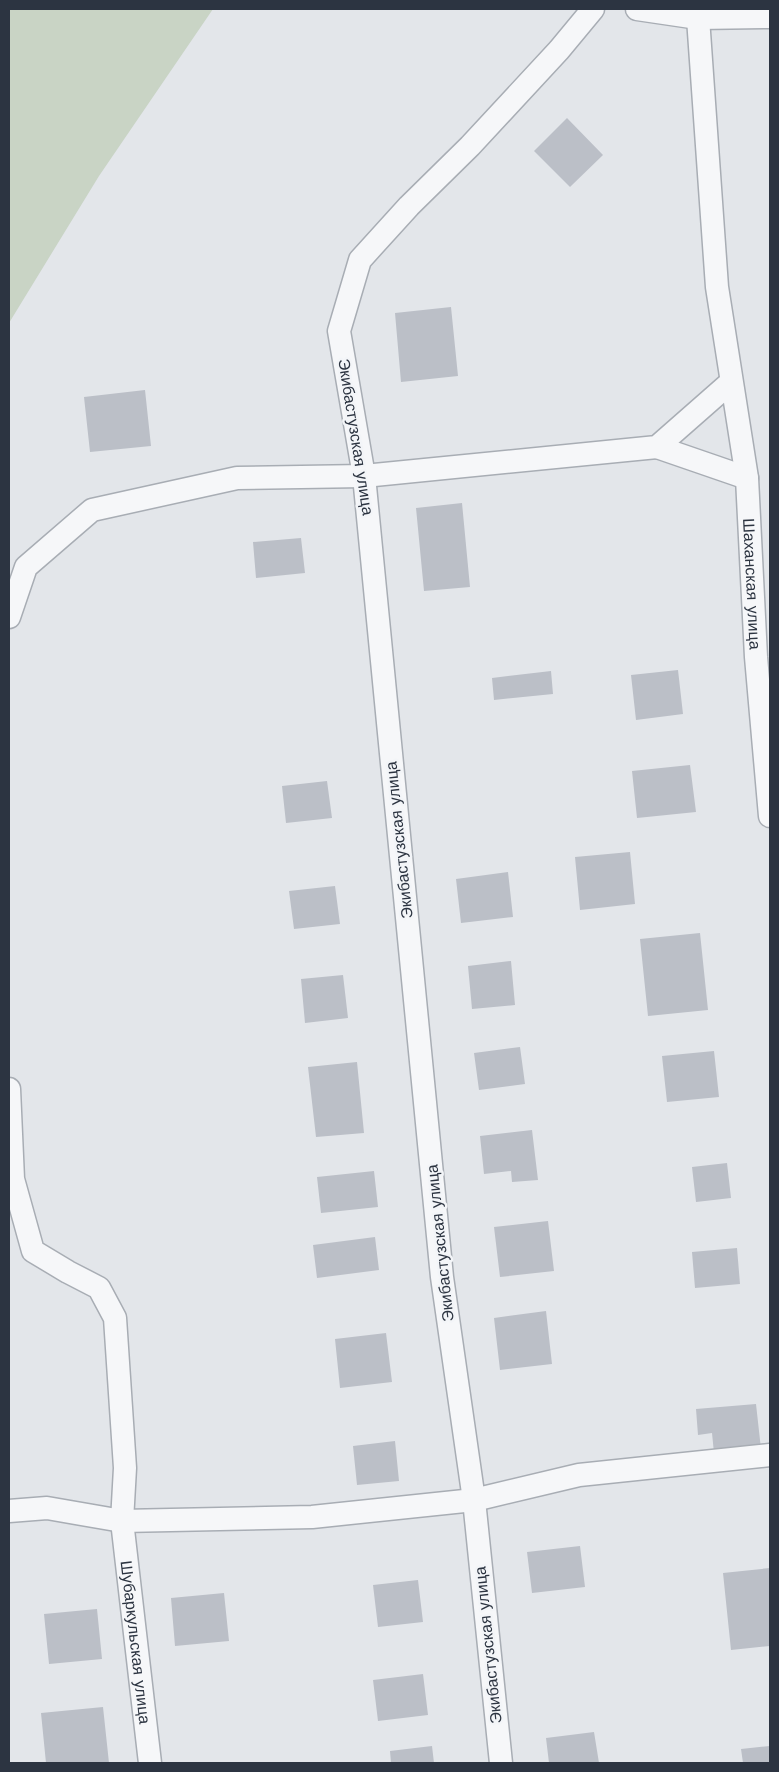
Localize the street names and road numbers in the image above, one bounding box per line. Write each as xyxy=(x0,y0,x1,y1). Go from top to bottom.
street label: Экибастузская улица xyxy=(334,357,378,517)
street label: Шаханская улица xyxy=(740,518,765,650)
street label: Экибастузская улица xyxy=(381,760,417,920)
street label: Экибастузская улица xyxy=(422,1163,458,1323)
street label: Шубаркульская улица xyxy=(117,1559,155,1725)
street label: Экибастузская улица xyxy=(470,1565,506,1725)

